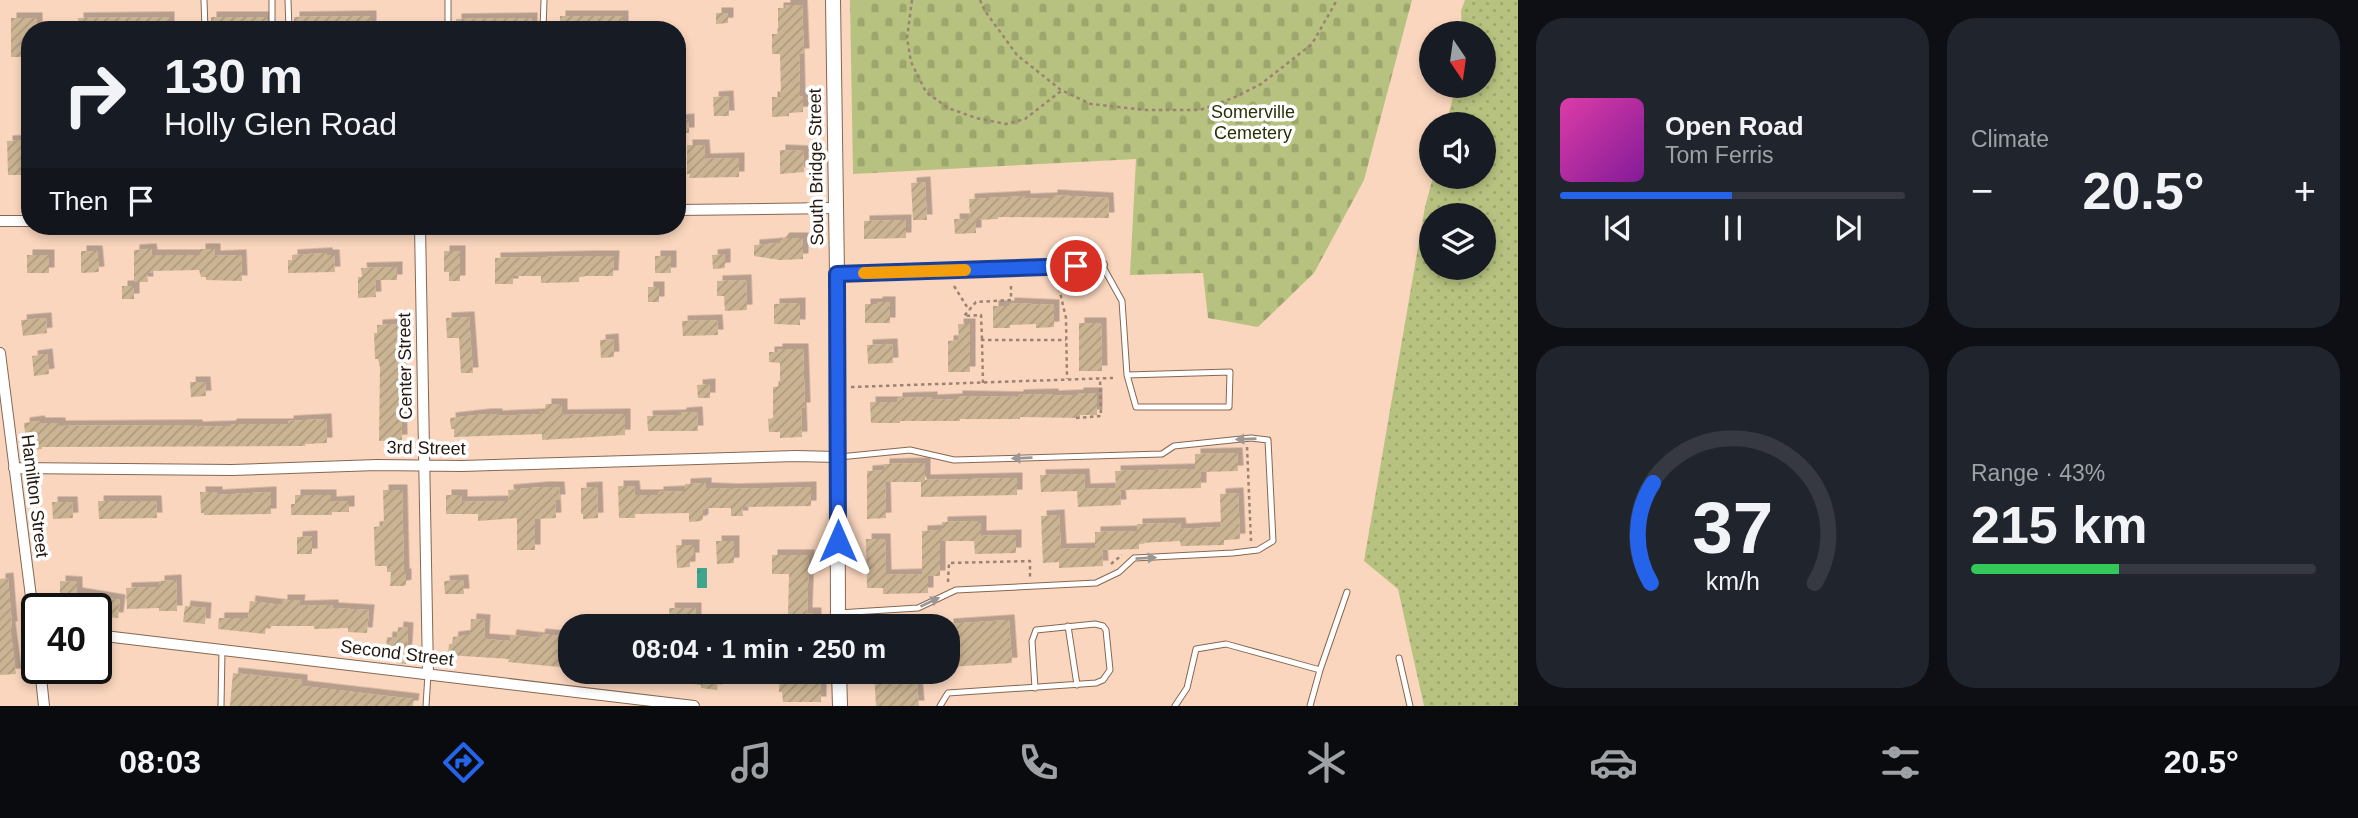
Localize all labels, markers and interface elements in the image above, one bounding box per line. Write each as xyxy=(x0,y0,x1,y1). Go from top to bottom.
north arrow xyxy=(1419,21,1496,98)
map controls xyxy=(1419,21,1496,280)
icon: right xyxy=(49,49,140,140)
text: 130 m xyxy=(164,49,303,103)
street label: South Bridge Street xyxy=(805,88,827,246)
park label: Somerville Cemetery xyxy=(1211,102,1295,143)
text: Holly Glen Road xyxy=(164,106,397,142)
text: Open Road xyxy=(1665,111,1804,141)
button: sound xyxy=(1419,112,1496,189)
text: Climate xyxy=(1971,126,2049,152)
text: Tom Ferris xyxy=(1665,142,1774,168)
text: 20.5° xyxy=(2082,162,2205,220)
text: − xyxy=(1971,170,1993,212)
text: + xyxy=(2294,170,2316,212)
icon: arrive xyxy=(122,182,160,220)
text: Then xyxy=(49,186,108,216)
button: layers xyxy=(1419,203,1496,280)
icon: previous xyxy=(1599,209,1637,247)
icon: pause xyxy=(1714,209,1752,247)
icon: next xyxy=(1829,209,1867,247)
pin xyxy=(1046,236,1106,296)
icon: arrive xyxy=(1057,247,1095,285)
street label: Center Street xyxy=(394,312,416,420)
street label: Hamilton Street xyxy=(18,433,52,559)
one-way arrow xyxy=(1235,434,1257,445)
street label: 3rd Street xyxy=(386,437,466,459)
one-way arrow xyxy=(1011,452,1033,464)
text: Range · 43% xyxy=(1971,460,2105,486)
text: 37 xyxy=(1692,487,1773,568)
text: 215 km xyxy=(1971,496,2147,554)
position arrow xyxy=(801,504,875,578)
one-way arrow xyxy=(1135,552,1157,563)
text: km/h xyxy=(1705,567,1760,595)
speed limit sign: 40 xyxy=(21,593,112,684)
one-way arrow xyxy=(920,597,940,608)
text: 08:04 · 1 min · 250 m xyxy=(632,634,886,664)
street label: Second Street xyxy=(339,636,455,670)
icon: directions xyxy=(439,738,488,787)
icon: music xyxy=(727,738,776,787)
icon: phone xyxy=(1014,738,1063,787)
icon: climate xyxy=(1302,738,1351,787)
icon: car xyxy=(1589,738,1638,787)
icon: filters xyxy=(1876,738,1925,787)
text: 08:03 xyxy=(119,744,201,780)
text: 20.5° xyxy=(2164,744,2239,780)

